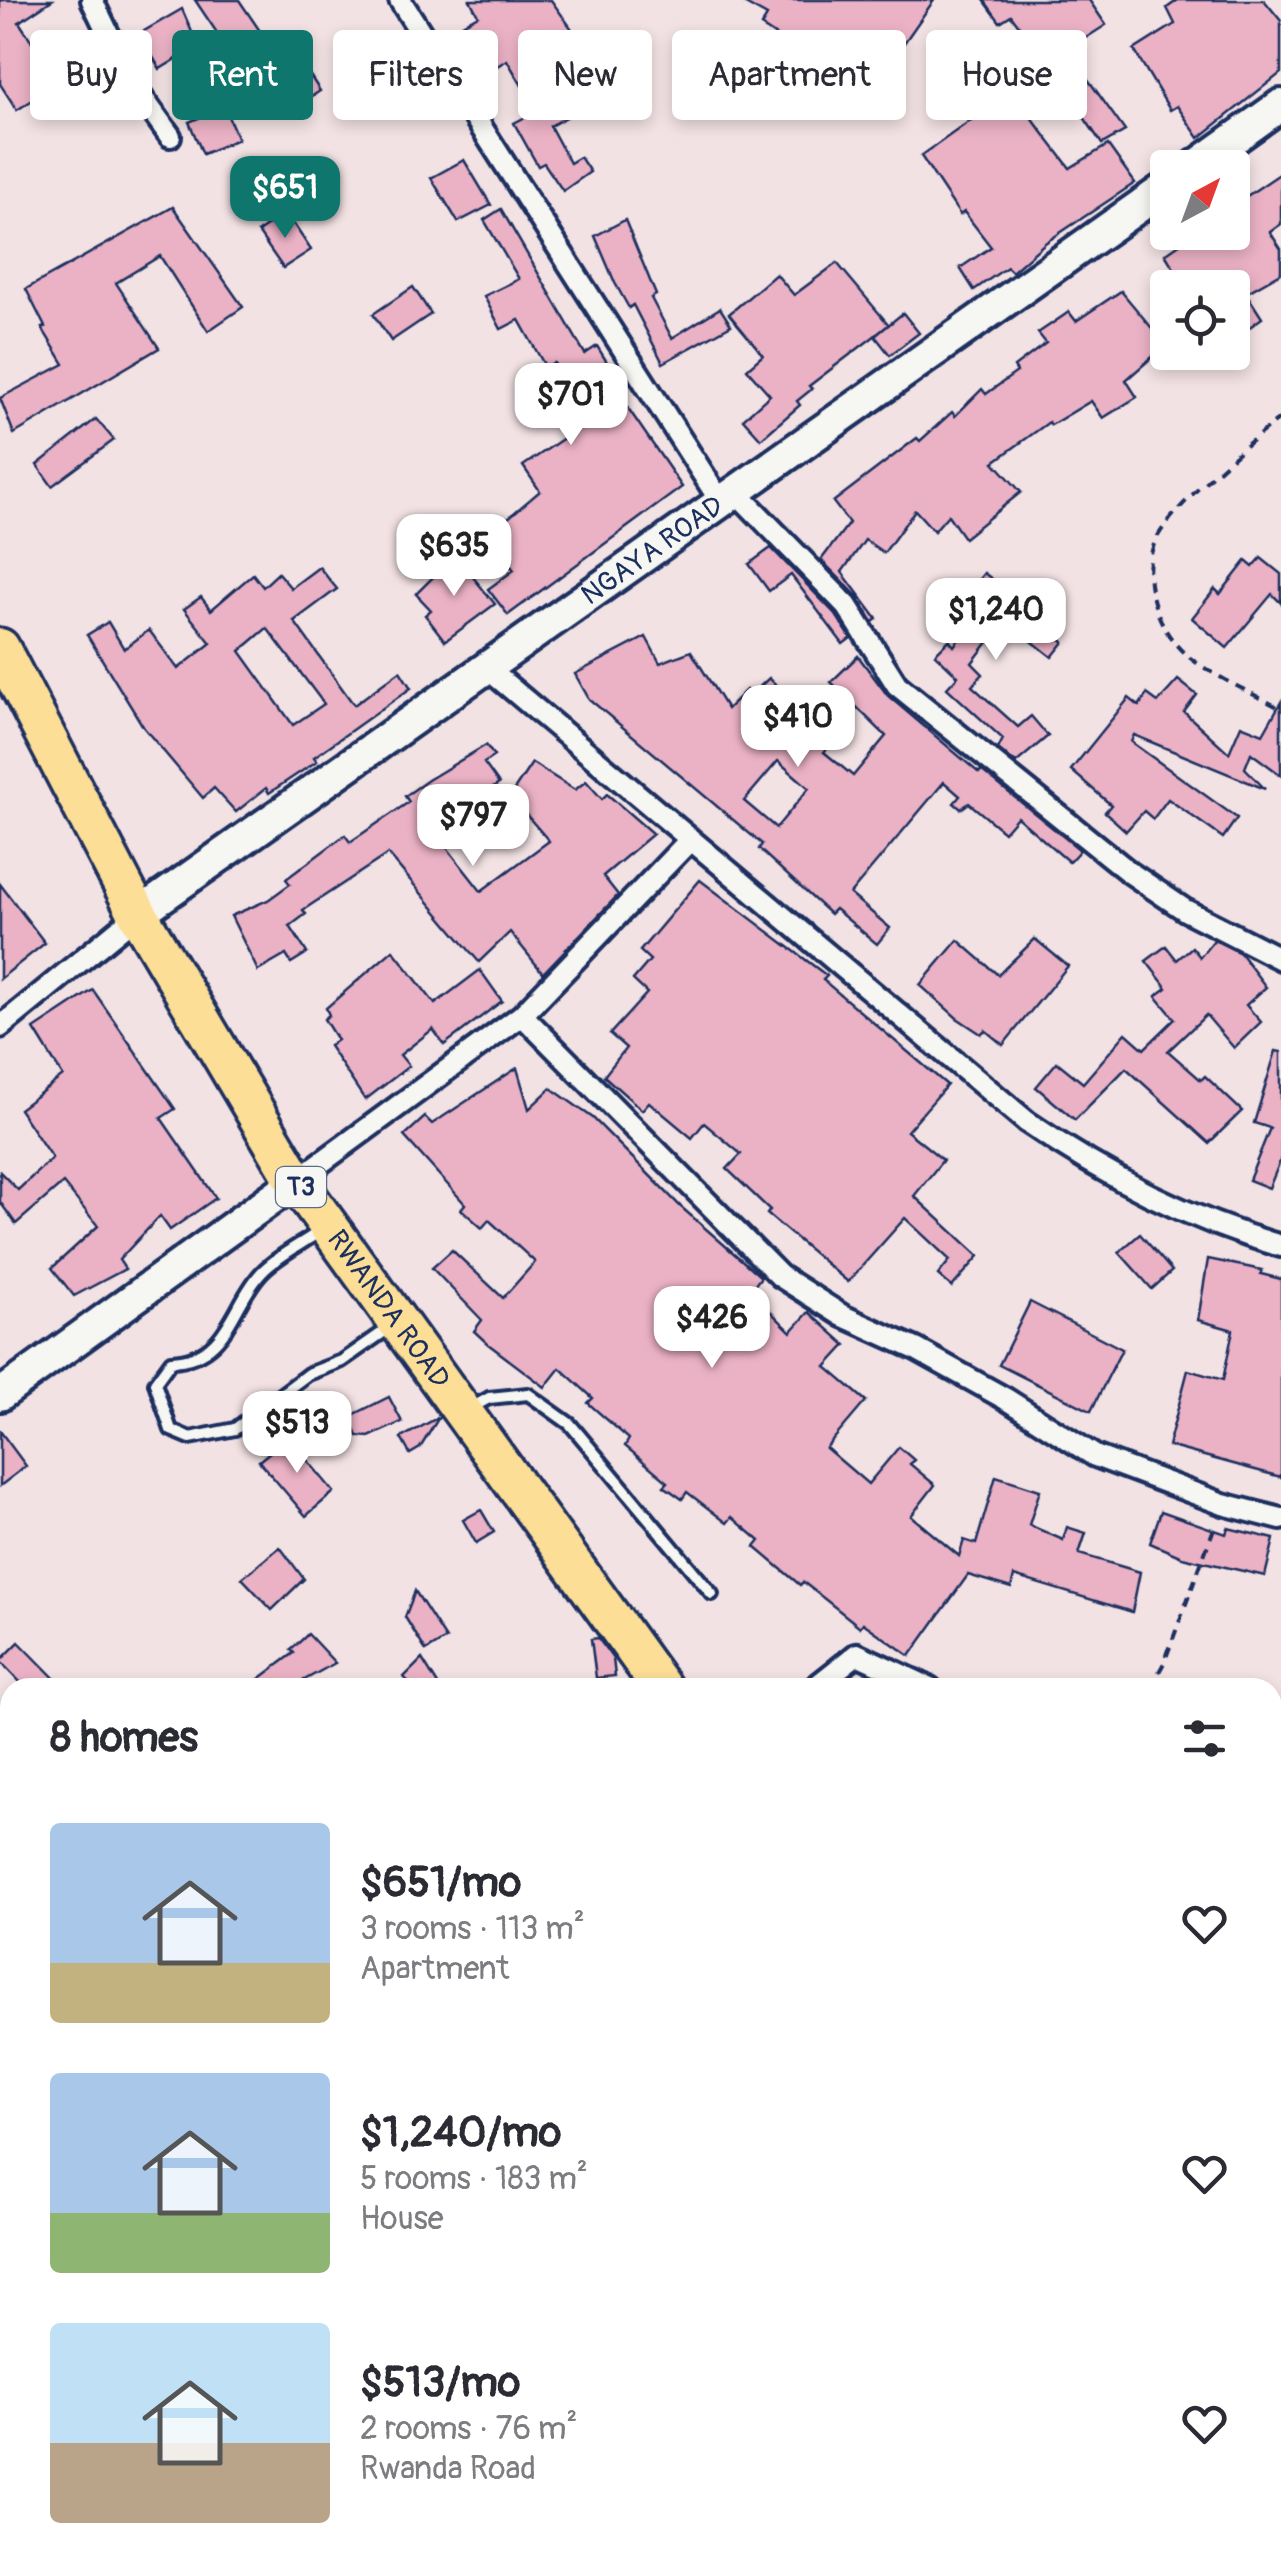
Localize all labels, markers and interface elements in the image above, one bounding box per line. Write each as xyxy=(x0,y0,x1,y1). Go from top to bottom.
chip: Buy xyxy=(30,30,152,120)
chip: Rent xyxy=(172,30,313,120)
chip: Filters xyxy=(333,30,498,120)
chip: New xyxy=(518,30,652,120)
chip: Apartment xyxy=(672,30,906,120)
chip: House xyxy=(926,30,1087,120)
north arrow xyxy=(1150,150,1250,250)
map controls xyxy=(1150,150,1250,370)
pin: $651 xyxy=(226,156,344,241)
text: $651 xyxy=(252,168,318,208)
button: locate xyxy=(1150,270,1250,370)
pin: $701 xyxy=(512,363,630,448)
text: $701 xyxy=(537,375,605,415)
street label: NGAYA ROAD xyxy=(575,488,730,613)
pin: $635 xyxy=(395,514,513,599)
text: $635 xyxy=(418,526,490,566)
pin: $1,240 xyxy=(915,578,1077,663)
text: $1,240 xyxy=(948,590,1044,630)
pin: $410 xyxy=(739,685,857,770)
text: $410 xyxy=(763,697,833,737)
pin: $797 xyxy=(414,784,532,869)
text: $797 xyxy=(439,796,507,836)
road number: T3 xyxy=(276,1167,326,1207)
street label: RWANDA ROAD xyxy=(320,1223,457,1395)
pin: $426 xyxy=(653,1286,771,1371)
text: $426 xyxy=(676,1298,748,1338)
pin: $513 xyxy=(238,1391,356,1476)
text: $513 xyxy=(264,1403,330,1443)
icon: filters xyxy=(1177,1711,1232,1766)
text: 8 homes xyxy=(50,1712,198,1764)
text: $651/mo xyxy=(360,1857,521,1909)
icon: home xyxy=(130,1863,250,1983)
icon: heart xyxy=(1177,1896,1232,1951)
text: 3 rooms · 113 m² xyxy=(360,1909,585,1949)
text: Apartment xyxy=(360,1949,509,1989)
text: $1,240/mo xyxy=(360,2107,561,2159)
icon: home xyxy=(130,2113,250,2233)
icon: heart xyxy=(1177,2146,1232,2201)
text: 5 rooms · 183 m² xyxy=(360,2159,588,2199)
text: House xyxy=(360,2199,444,2239)
text: $513/mo xyxy=(360,2357,520,2409)
icon: home xyxy=(130,2363,250,2483)
icon: heart xyxy=(1177,2396,1232,2451)
text: 2 rooms · 76 m² xyxy=(360,2409,577,2449)
text: Rwanda Road xyxy=(360,2449,536,2489)

